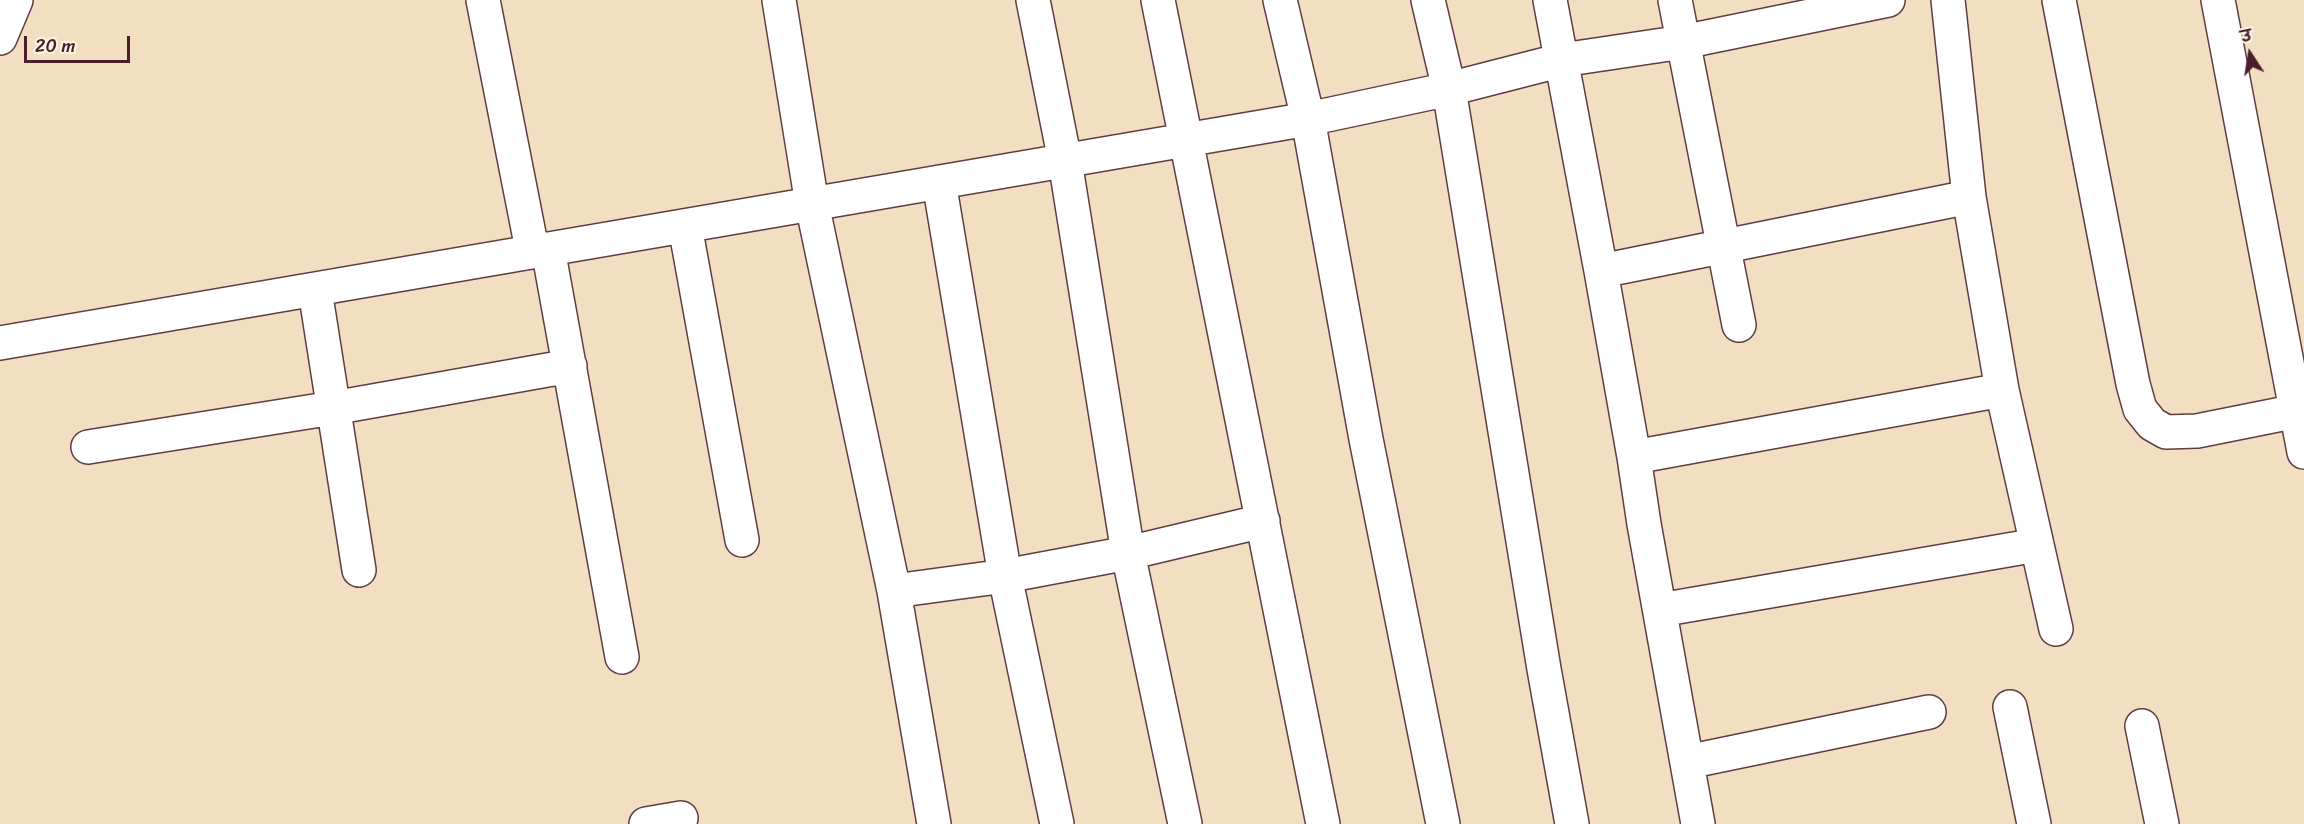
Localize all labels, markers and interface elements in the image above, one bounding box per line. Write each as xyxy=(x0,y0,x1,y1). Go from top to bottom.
text: उ xyxy=(2238,21,2254,51)
scale bar xyxy=(27,24,134,62)
north arrow xyxy=(2220,24,2280,84)
text: 20 m xyxy=(35,30,75,62)

